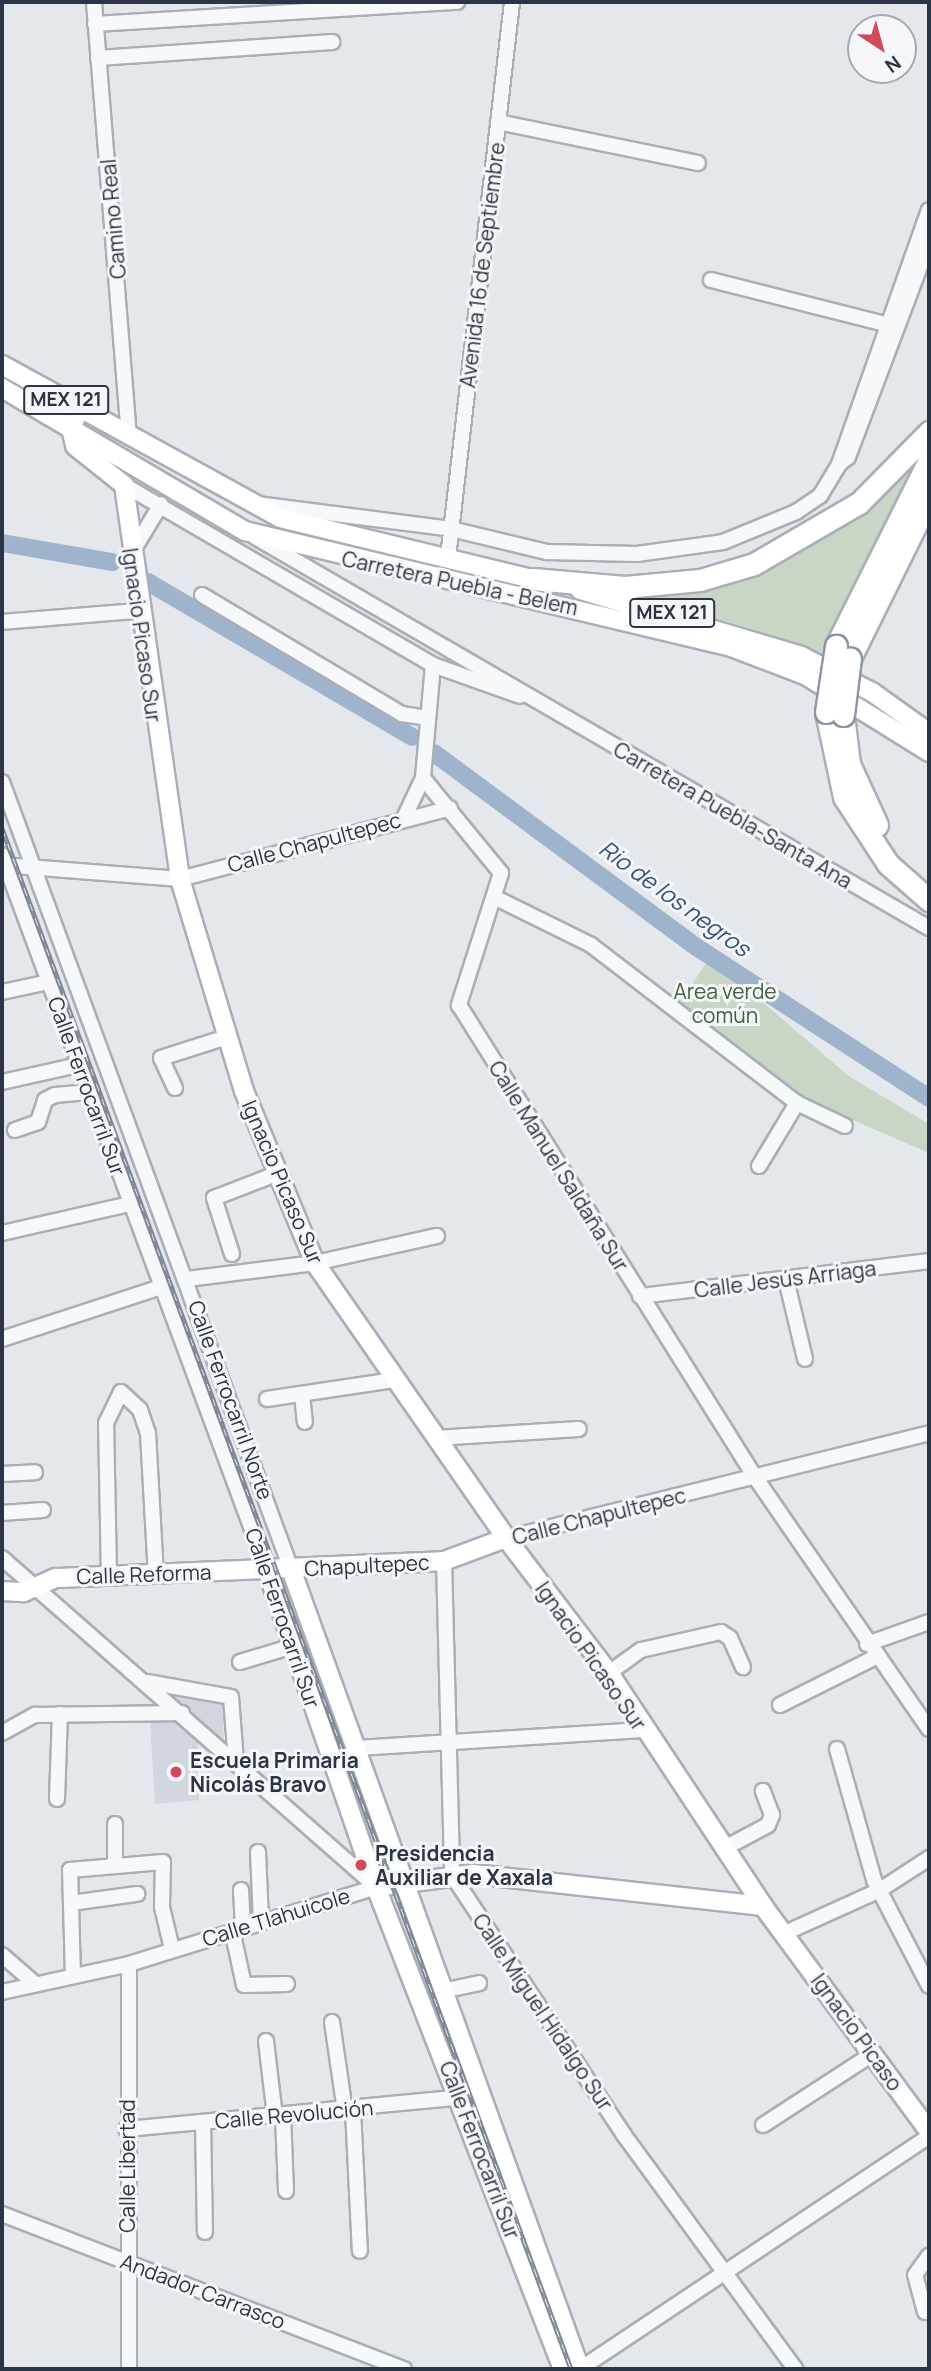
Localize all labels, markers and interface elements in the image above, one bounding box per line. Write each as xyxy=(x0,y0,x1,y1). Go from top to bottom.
north arrow xyxy=(847,14,917,84)
text: N xyxy=(880,50,906,79)
street label: Avenida 16 de Septiembre xyxy=(454,141,510,389)
street label: Camino Real xyxy=(95,158,131,280)
road number: MEX 121 xyxy=(22,384,110,416)
street label: Ignacio Picaso Sur xyxy=(117,546,167,724)
street label: Carretera Puebla - Belem xyxy=(340,546,580,620)
road number: MEX 121 xyxy=(628,598,716,628)
street label: Carretera Puebla-Santa Ana xyxy=(609,736,857,894)
street label: Calle Chapultepec xyxy=(225,807,403,877)
water label: Rio de los negros xyxy=(594,834,756,962)
park label: Area verde común xyxy=(673,978,777,1028)
street label: Calle Ferrocarril Sur xyxy=(43,993,131,1179)
street label: Calle Manuel Saldaña Sur xyxy=(484,1056,634,1276)
street label: Ignacio Picaso Sur xyxy=(237,1096,329,1268)
street label: Calle Jesús Arriaga xyxy=(693,1255,877,1303)
street label: Calle Ferrocarril Norte xyxy=(183,1297,279,1503)
street label: Calle Chapultepec xyxy=(509,1482,689,1550)
street label: Calle Ferrocarril Sur xyxy=(240,1525,326,1711)
street label: Chapultepec xyxy=(304,1549,430,1581)
street label: Calle Reforma xyxy=(76,1559,212,1589)
street label: Ignacio Picaso Sur xyxy=(530,1577,652,1735)
place label: Escuela Primaria Nicolás Bravo xyxy=(190,1747,359,1797)
marker: Escuela Primaria Nicolás Bravo xyxy=(168,1764,184,1780)
place label: Presidencia Auxiliar de Xaxala xyxy=(375,1840,553,1890)
marker: Presidencia Auxiliar de Xaxala xyxy=(353,1857,369,1873)
street label: Calle Tlahuicole xyxy=(199,1883,353,1951)
street label: Calle Miguel Hidalgo Sur xyxy=(468,1909,618,2115)
street label: Ignacio Picaso xyxy=(806,1969,908,2095)
street label: Calle Ferrocarril Sur xyxy=(435,2058,525,2242)
street label: Calle Revolución xyxy=(214,2095,374,2133)
street label: Calle Libertad xyxy=(114,2099,140,2233)
street label: Andador Carrasco xyxy=(117,2248,289,2334)

